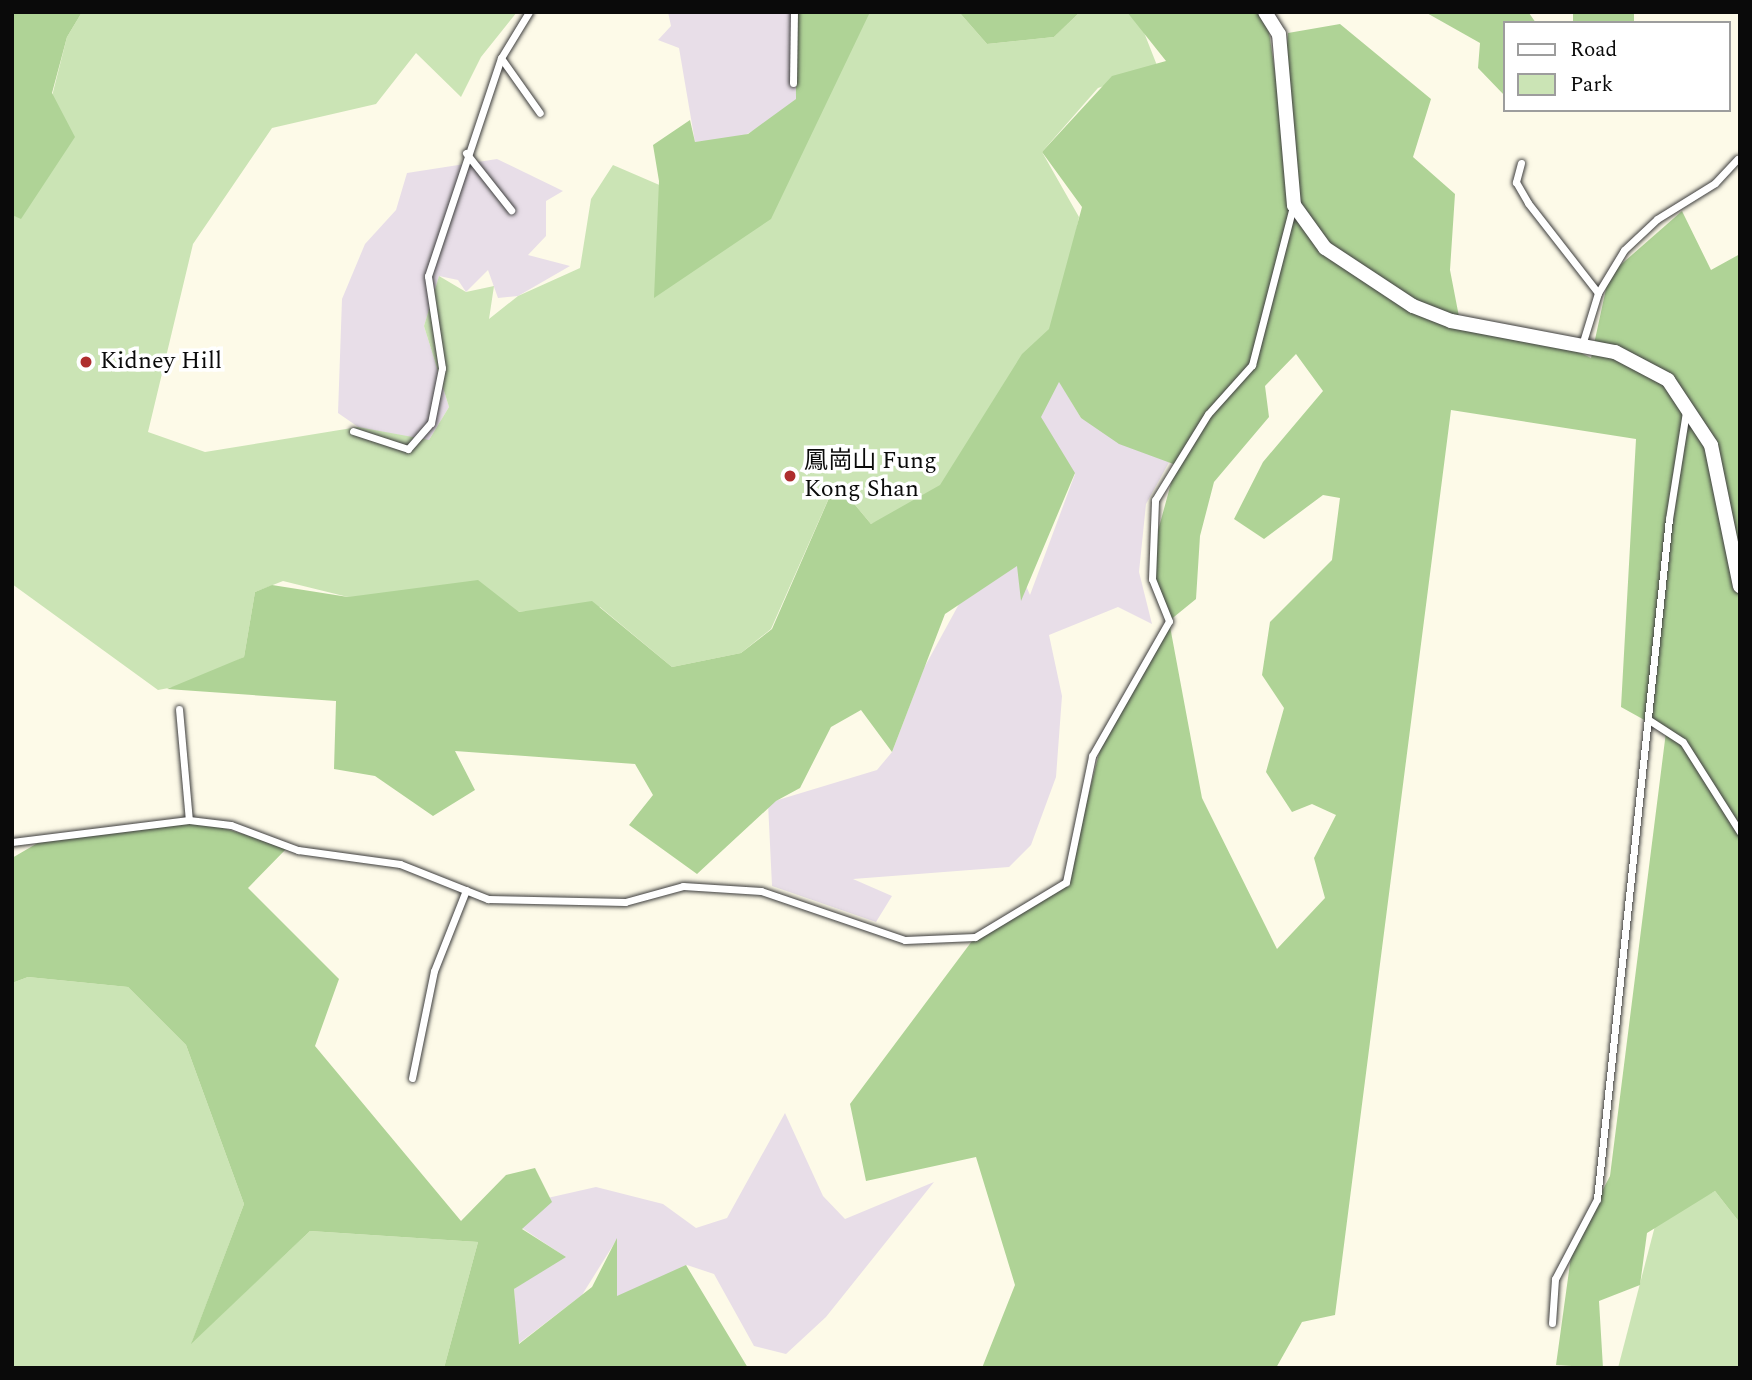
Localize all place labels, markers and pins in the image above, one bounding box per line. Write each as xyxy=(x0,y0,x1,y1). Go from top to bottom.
place label: Kidney Hill xyxy=(100,348,222,376)
marker: Kidney Hill xyxy=(78,354,94,370)
place label: 鳳崗山 Fung Kong Shan xyxy=(804,448,937,504)
marker: 鳳崗山 Fung Kong Shan xyxy=(782,468,798,484)

